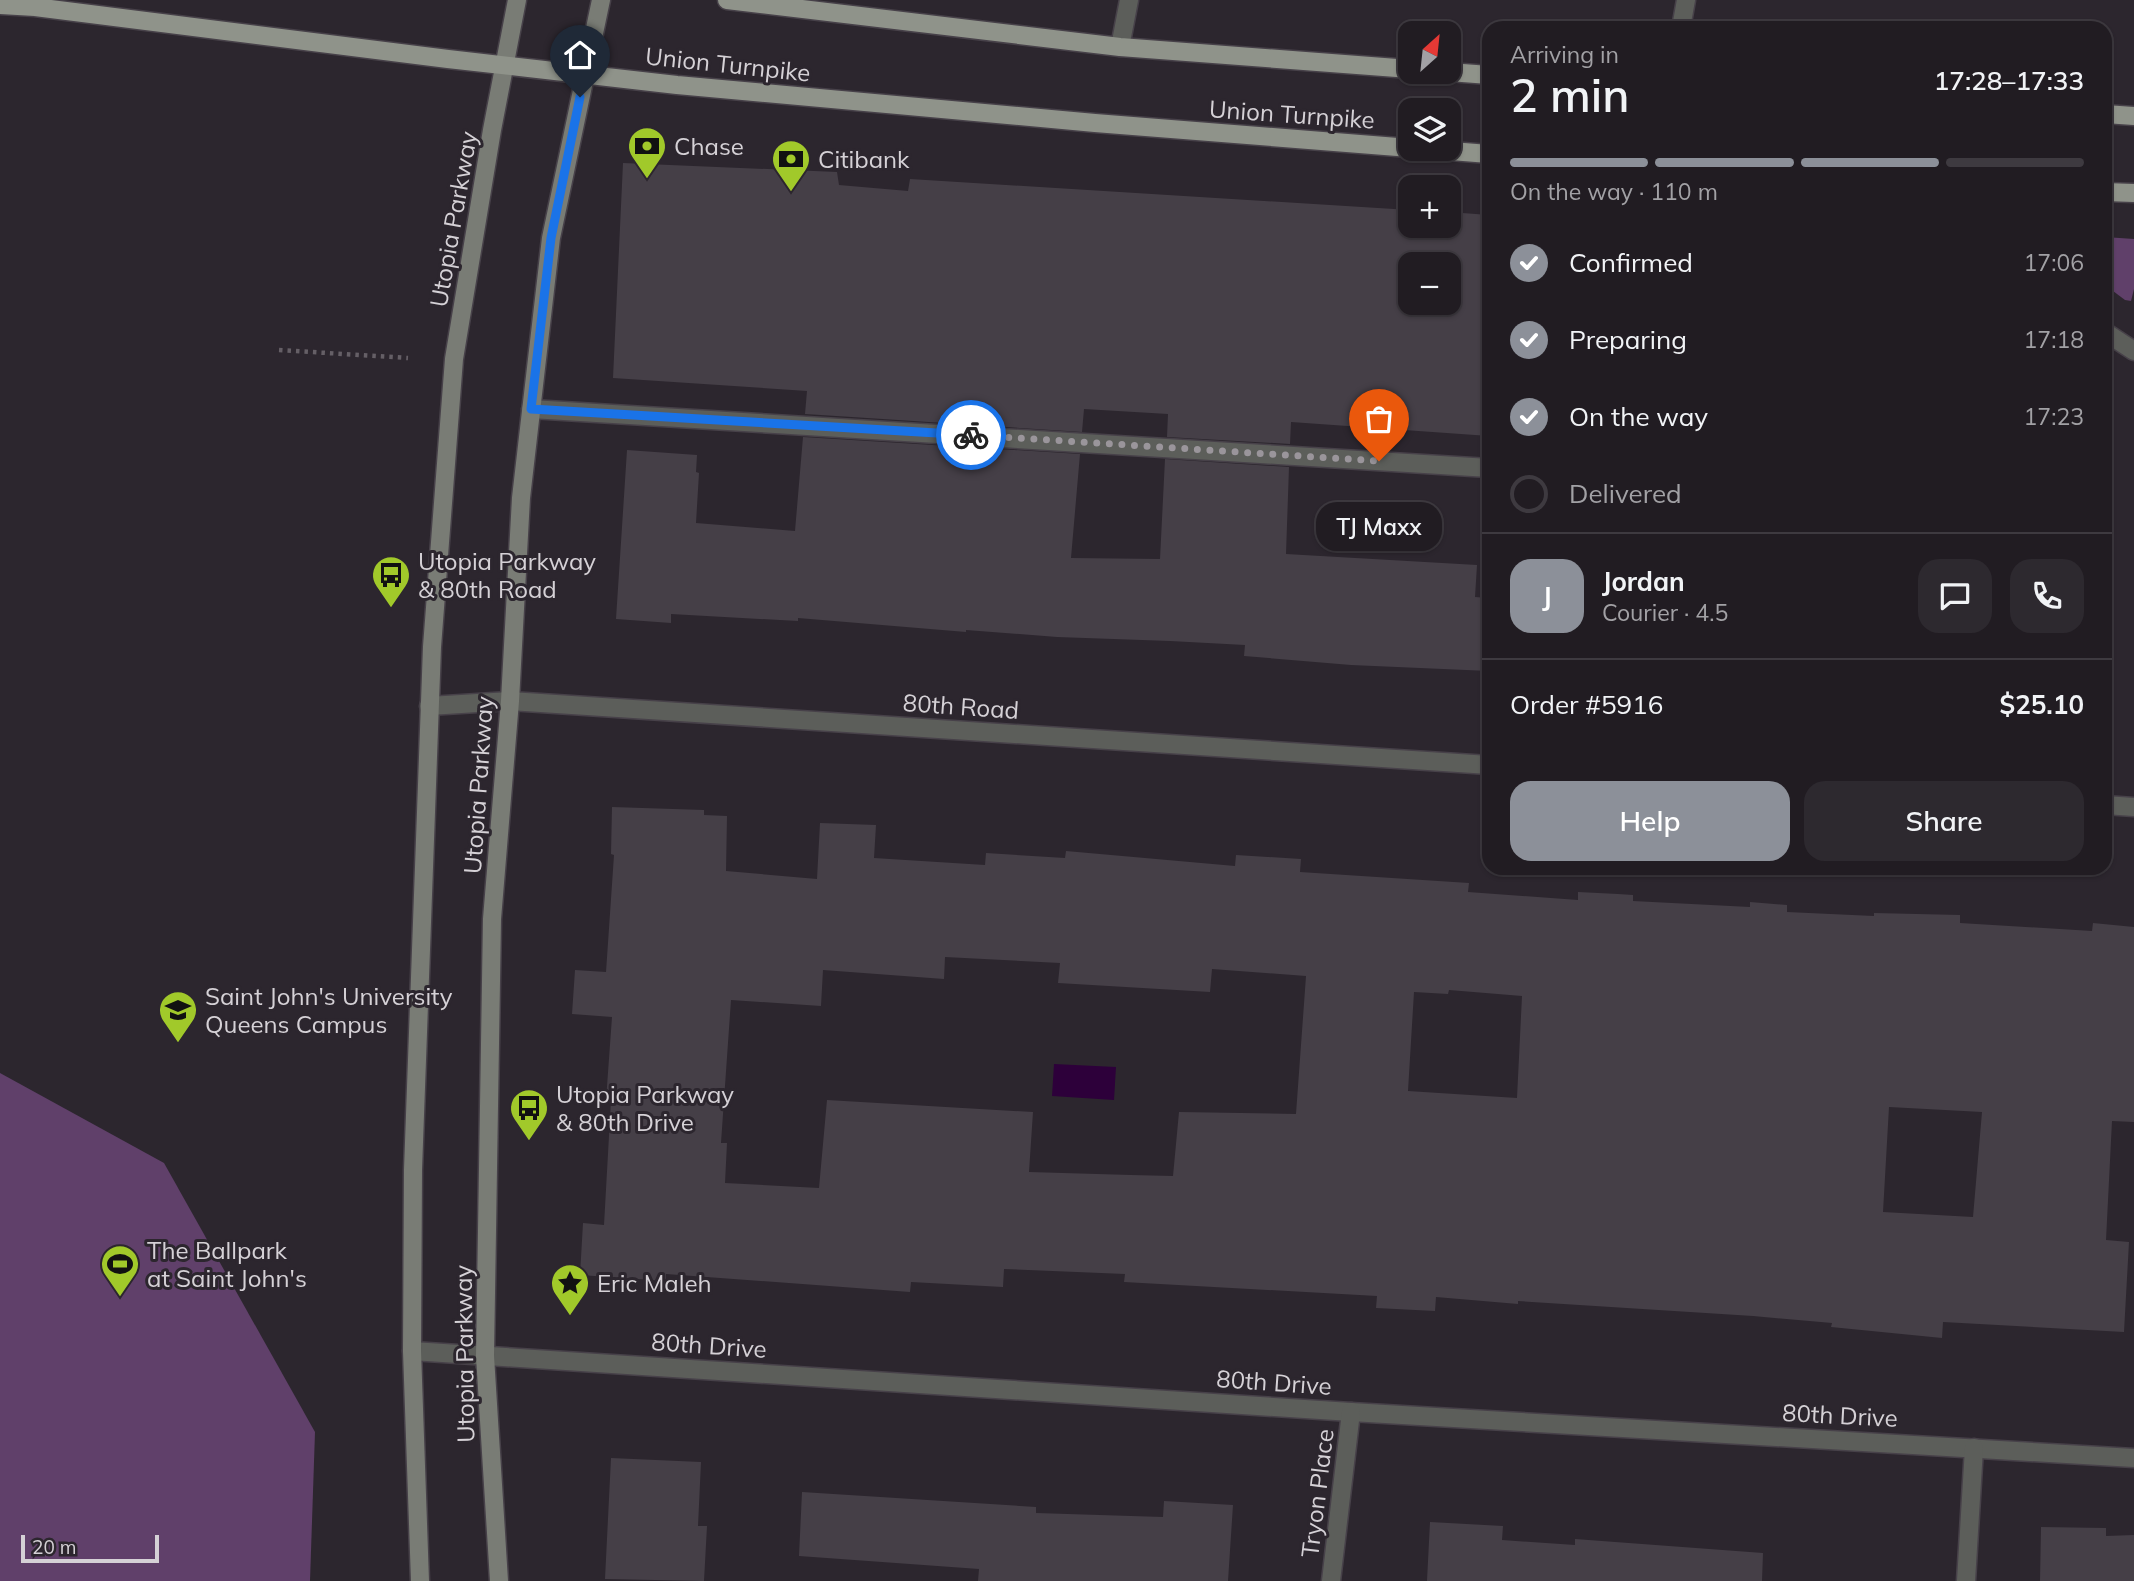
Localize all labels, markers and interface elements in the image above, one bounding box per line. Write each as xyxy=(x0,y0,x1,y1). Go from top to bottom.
north arrow xyxy=(1398,21,1461,84)
map controls xyxy=(1398,21,1461,315)
pin xyxy=(550,25,610,97)
icon: home xyxy=(561,36,599,74)
street label: Union Turnpike xyxy=(644,40,812,88)
text: Arriving in xyxy=(1510,40,1619,69)
text: 17:28–17:33 xyxy=(1934,64,2084,97)
text: 2 min xyxy=(1510,66,1629,124)
street label: Union Turnpike xyxy=(1208,93,1376,135)
button: layers xyxy=(1398,98,1461,161)
bank icon: Chase xyxy=(626,125,668,180)
street label: Utopia Parkway xyxy=(423,128,483,309)
place label: Chase xyxy=(674,131,744,161)
bank icon: Citibank xyxy=(770,138,812,193)
place label: Citibank xyxy=(818,144,910,174)
button: + xyxy=(1398,175,1461,238)
text: On the way · 110 m xyxy=(1510,177,1718,206)
icon: check xyxy=(1510,244,1548,282)
text: Confirmed xyxy=(1569,246,1693,279)
text: 17:06 xyxy=(2024,248,2084,277)
button: − xyxy=(1398,252,1461,315)
icon: check xyxy=(1510,321,1548,359)
text: Preparing xyxy=(1569,323,1687,356)
text: 17:18 xyxy=(2024,325,2084,354)
pin xyxy=(1349,389,1409,461)
icon: check xyxy=(1510,398,1548,436)
courier xyxy=(936,400,1006,470)
icon: bag xyxy=(1360,400,1398,438)
text: On the way xyxy=(1569,400,1708,433)
text: 17:23 xyxy=(2024,402,2084,431)
icon: bike xyxy=(952,416,990,454)
text: Delivered xyxy=(1569,477,1682,510)
callout: TJ Maxx xyxy=(1316,503,1442,552)
text: TJ Maxx xyxy=(1336,512,1422,541)
place label: Utopia Parkway & 80th Road xyxy=(418,546,596,604)
bus stop icon: Utopia Parkway & 80th Road xyxy=(370,554,412,609)
button: chat xyxy=(1918,559,1992,633)
button: phone xyxy=(2010,559,2084,633)
text: Jordan xyxy=(1602,565,1685,598)
text: J xyxy=(1542,580,1552,613)
text: Courier · 4.5 xyxy=(1602,598,1728,627)
street label: 80th Road xyxy=(902,687,1020,725)
text: Order #5916 xyxy=(1510,688,1663,721)
text: $25.10 xyxy=(2000,688,2084,721)
street label: Utopia Parkway xyxy=(457,695,499,875)
button: Help xyxy=(1510,781,1790,861)
button: Share xyxy=(1804,781,2084,861)
place label: Saint John's University Queens Campus xyxy=(205,981,453,1039)
school or university icon: Saint John's University Queens Campus xyxy=(157,989,199,1044)
place label: Utopia Parkway & 80th Drive xyxy=(556,1079,734,1137)
bus stop icon: Utopia Parkway & 80th Drive xyxy=(508,1087,550,1142)
place label: The Ballpark at Saint John's xyxy=(147,1235,307,1293)
sports icon: The Ballpark at Saint John's xyxy=(99,1243,141,1298)
place icon: Eric Maleh xyxy=(549,1262,591,1317)
street label: Utopia Parkway xyxy=(447,1264,481,1443)
place label: Eric Maleh xyxy=(597,1268,712,1298)
street label: 80th Drive xyxy=(650,1326,768,1364)
street label: 80th Drive xyxy=(1215,1363,1333,1401)
street label: 80th Drive xyxy=(1782,1397,1898,1433)
street label: Tryon Place xyxy=(1294,1427,1340,1559)
scale bar xyxy=(21,1532,159,1564)
text: 20 m xyxy=(32,1535,76,1559)

